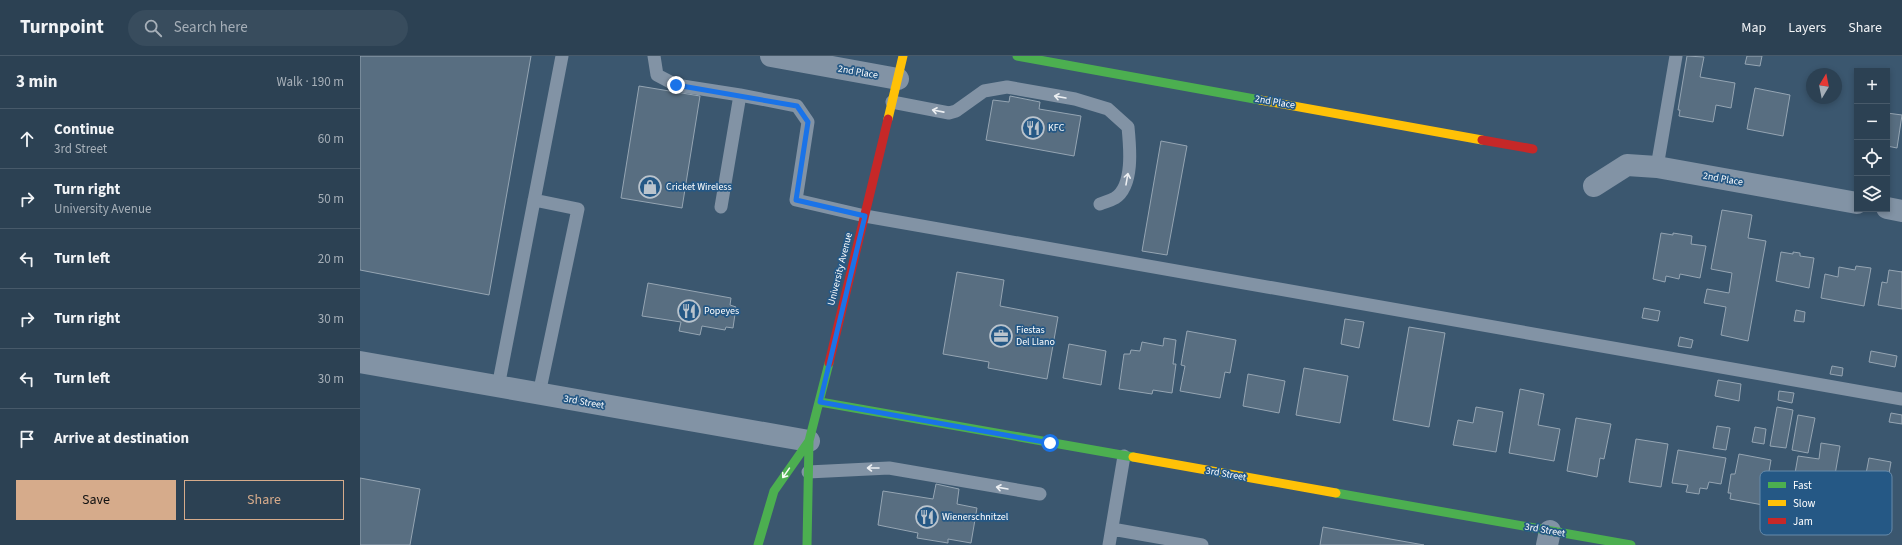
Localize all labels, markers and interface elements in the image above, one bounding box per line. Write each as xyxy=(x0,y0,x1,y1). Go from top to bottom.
search box xyxy=(128,10,408,46)
text: Turnpoint xyxy=(20,14,104,41)
icon: search xyxy=(142,17,164,39)
text: Search here xyxy=(174,17,248,38)
text: Map xyxy=(1741,18,1766,38)
text: Layers xyxy=(1788,18,1826,38)
text: Share xyxy=(1848,18,1882,38)
street label: 2nd Place xyxy=(837,62,879,82)
north arrow xyxy=(1806,68,1842,104)
map controls xyxy=(1854,68,1890,212)
button: + xyxy=(1854,68,1890,104)
text: 3 min xyxy=(16,70,57,94)
text: Walk · 190 m xyxy=(276,73,344,91)
route end xyxy=(667,76,685,94)
one-way arrow xyxy=(1054,92,1067,100)
street label: 2nd Place xyxy=(1254,92,1296,112)
button: − xyxy=(1854,104,1890,140)
one-way arrow xyxy=(932,106,945,114)
restaurant icon: KFC xyxy=(1020,115,1046,141)
text: Continue xyxy=(54,119,114,140)
place label: KFC xyxy=(1048,121,1065,135)
icon: ahead xyxy=(16,128,38,150)
text: 60 m xyxy=(318,130,344,148)
text: 3rd Street xyxy=(54,140,107,158)
button: locate xyxy=(1854,140,1890,176)
street label: 2nd Place xyxy=(1702,169,1744,189)
one-way arrow xyxy=(1123,173,1131,186)
shop icon: Cricket Wireless xyxy=(637,174,663,200)
button: layers xyxy=(1854,176,1890,212)
text: Turn right xyxy=(54,179,120,200)
place label: Cricket Wireless xyxy=(666,180,732,194)
icon: right xyxy=(16,188,38,210)
text: 50 m xyxy=(318,190,344,208)
text: University Avenue xyxy=(54,200,151,218)
street label: University Avenue xyxy=(824,231,856,307)
icon: left xyxy=(16,248,38,270)
text: Turn left xyxy=(54,248,110,269)
text: 20 m xyxy=(318,250,344,268)
restaurant icon: Popeyes xyxy=(676,298,702,324)
place label: Popeyes xyxy=(704,304,739,318)
icon: right xyxy=(16,308,38,330)
text: Turn right xyxy=(54,308,120,329)
text: 30 m xyxy=(318,310,344,328)
office icon: Fiestas Del Llano xyxy=(988,323,1014,349)
place label: Fiestas Del Llano xyxy=(1016,323,1055,349)
icon: left xyxy=(16,368,38,390)
text: Turn left xyxy=(54,368,110,389)
text: 30 m xyxy=(318,370,344,388)
street label: 3rd Street xyxy=(563,392,606,413)
icon: arrive xyxy=(16,428,38,450)
text: Arrive at destination xyxy=(54,428,189,449)
route start xyxy=(1041,434,1059,452)
one-way arrow xyxy=(867,464,880,472)
street label: 3rd Street xyxy=(1205,464,1248,485)
one-way arrow xyxy=(782,467,790,479)
legend xyxy=(1760,471,1892,535)
text: Fast xyxy=(1793,478,1812,493)
button: Save xyxy=(16,480,176,520)
button: Share xyxy=(184,480,344,520)
one-way arrow xyxy=(996,484,1009,492)
text: Slow xyxy=(1793,496,1816,511)
restaurant icon: Wienerschnitzel xyxy=(914,504,940,530)
place label: Wienerschnitzel xyxy=(942,510,1009,524)
text: Jam xyxy=(1793,514,1813,529)
street label: 3rd Street xyxy=(1524,520,1567,541)

